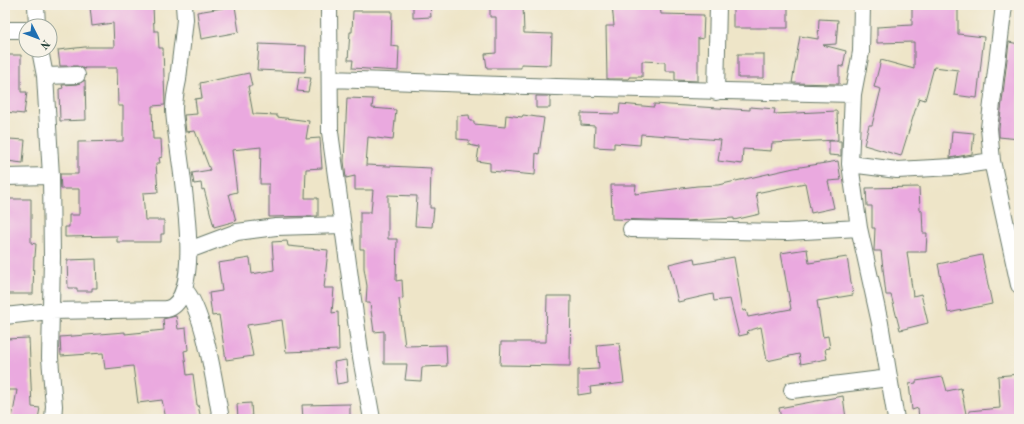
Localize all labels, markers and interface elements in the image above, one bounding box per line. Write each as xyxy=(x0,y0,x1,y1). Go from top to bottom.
north arrow xyxy=(18,18,58,58)
text: N xyxy=(37,37,51,51)

